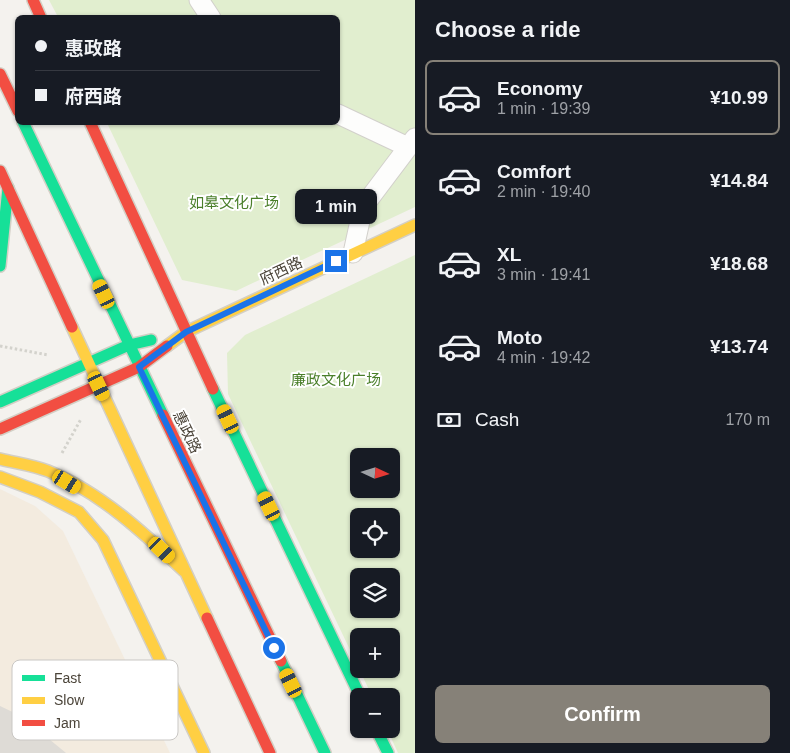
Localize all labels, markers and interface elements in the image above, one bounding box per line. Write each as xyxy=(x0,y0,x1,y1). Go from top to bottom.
text: Choose a ride xyxy=(435,17,580,42)
text: 惠政路 xyxy=(65,38,122,59)
icon: car xyxy=(437,75,482,120)
text: Economy xyxy=(497,78,583,99)
text: 府西路 xyxy=(65,86,122,107)
text: ¥10.99 xyxy=(710,87,768,108)
text: 1 min · 19:39 xyxy=(497,100,590,117)
icon: car xyxy=(437,158,482,203)
text: Comfort xyxy=(497,161,571,182)
text: ¥14.84 xyxy=(710,170,768,191)
text: 2 min · 19:40 xyxy=(497,183,590,200)
callout: 1 min xyxy=(295,188,377,224)
park label: 如皋文化广场 xyxy=(189,194,279,211)
text: 1 min xyxy=(315,198,357,215)
icon: car xyxy=(437,241,482,286)
text: XL xyxy=(497,244,521,265)
route end xyxy=(325,250,347,272)
street label: 府西路 xyxy=(257,253,305,288)
text: ¥18.68 xyxy=(710,253,768,274)
text: 3 min · 19:41 xyxy=(497,266,590,283)
car xyxy=(90,277,117,311)
icon: car xyxy=(437,324,482,369)
text: Moto xyxy=(497,327,542,348)
text: ¥13.74 xyxy=(710,336,768,357)
text: 4 min · 19:42 xyxy=(497,349,590,366)
car xyxy=(85,369,112,403)
park label: 廉政文化广场 xyxy=(291,371,381,388)
car xyxy=(214,402,241,436)
icon: cash xyxy=(435,406,463,434)
street label: 惠政路 xyxy=(170,408,205,456)
text: Cash xyxy=(475,409,519,430)
text: 170 m xyxy=(726,411,770,428)
north arrow xyxy=(350,448,400,498)
map controls xyxy=(350,448,400,738)
car xyxy=(50,468,83,496)
car xyxy=(255,489,282,523)
button: locate xyxy=(350,508,400,558)
car xyxy=(145,534,178,566)
button: layers xyxy=(350,568,400,618)
button: + xyxy=(350,628,400,678)
route start xyxy=(263,637,285,659)
legend xyxy=(12,660,178,740)
car xyxy=(277,666,304,700)
text: Fast xyxy=(54,670,81,686)
button: Confirm xyxy=(435,685,770,743)
button: − xyxy=(350,688,400,738)
text: Slow xyxy=(54,692,85,708)
text: Jam xyxy=(54,715,80,731)

